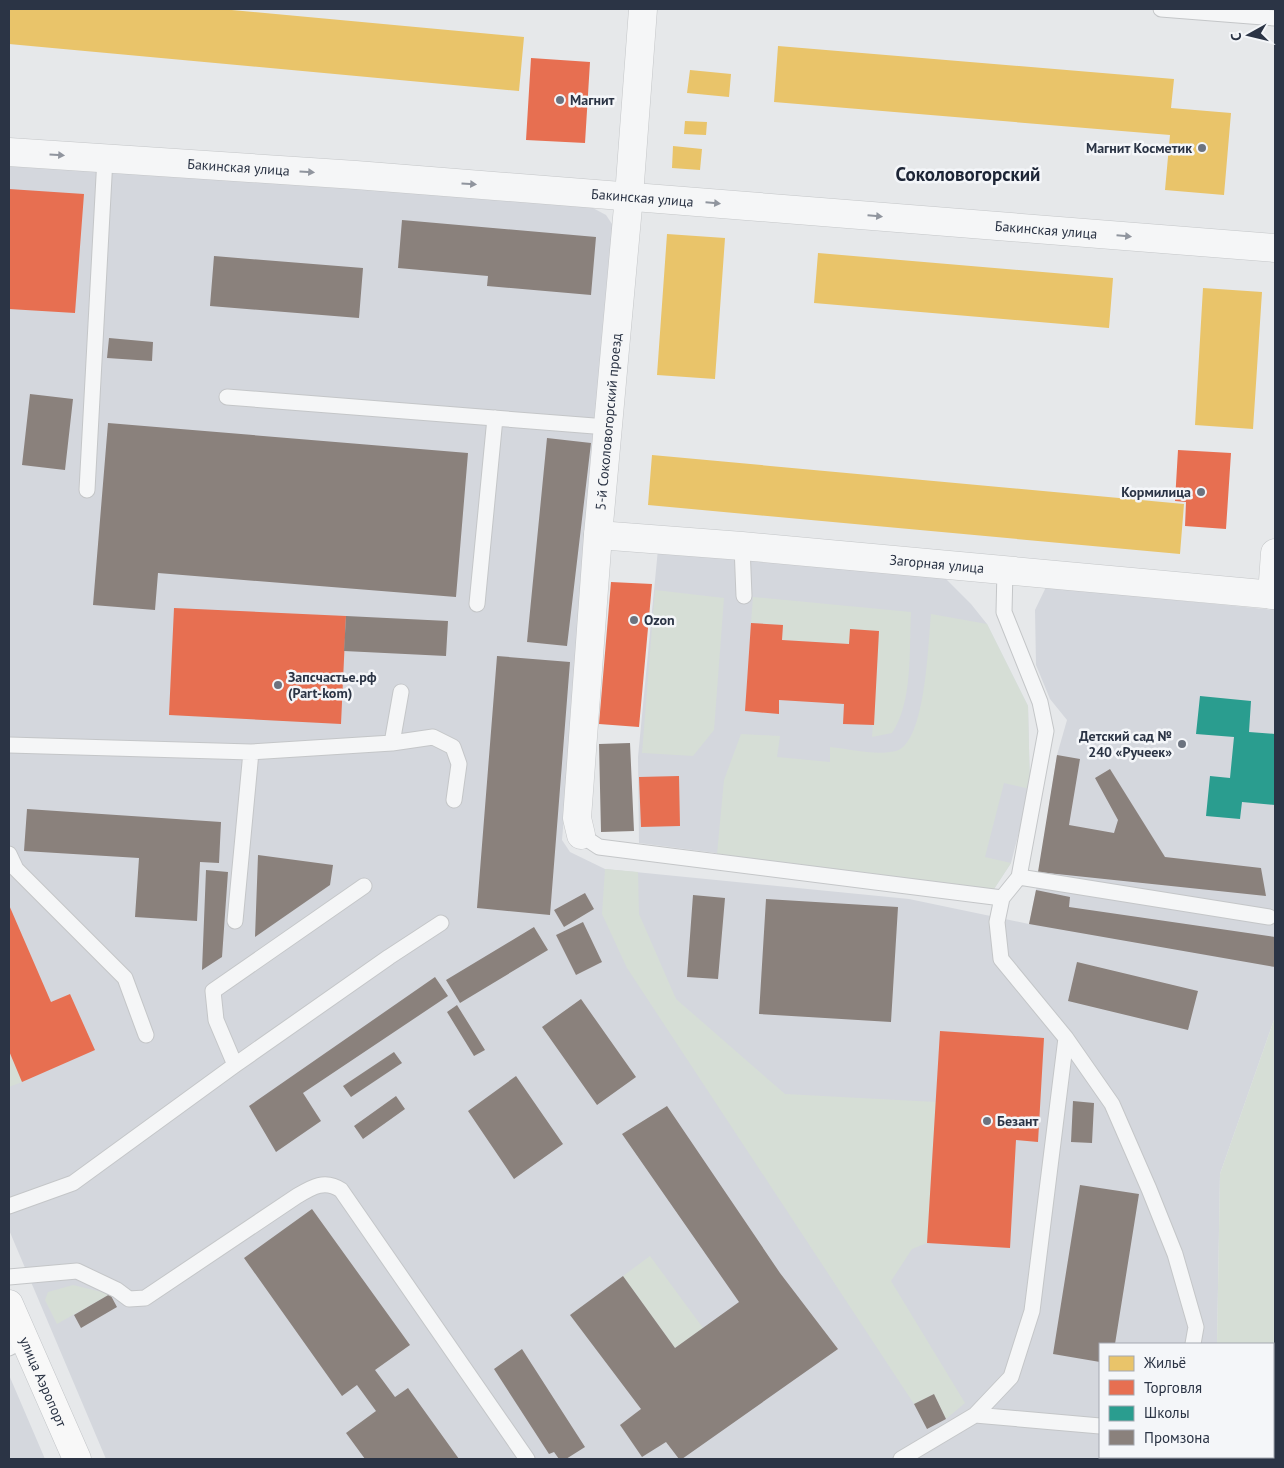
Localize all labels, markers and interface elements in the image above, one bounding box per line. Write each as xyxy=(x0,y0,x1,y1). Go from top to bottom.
north arrow xyxy=(1224,10,1274,60)
text: С xyxy=(1227,32,1246,42)
place label: Магнит xyxy=(570,91,615,109)
marker: Магнит xyxy=(554,94,566,106)
place label: Магнит Косметик xyxy=(1086,139,1192,157)
marker: Магнит Косметик xyxy=(1196,142,1208,154)
one-way arrow xyxy=(50,151,66,159)
street label: Бакинская улица xyxy=(187,155,290,180)
district label: Соколовогорский xyxy=(896,162,1040,186)
one-way arrow xyxy=(299,168,315,176)
one-way arrow xyxy=(461,180,477,188)
street label: Бакинская улица xyxy=(590,185,694,211)
one-way arrow xyxy=(705,199,721,207)
one-way arrow xyxy=(867,212,883,220)
street label: Бакинская улица xyxy=(994,217,1098,243)
one-way arrow xyxy=(1116,232,1132,240)
street label: 5-й Соколовогорский проезд xyxy=(591,332,625,511)
place label: Кормилица xyxy=(1121,483,1191,501)
marker: Кормилица xyxy=(1195,486,1207,498)
street label: Загорная улица xyxy=(889,551,985,577)
place label: Ozon xyxy=(644,611,675,629)
marker: Ozon xyxy=(628,614,640,626)
place label: Запсчастье.рф (Part-kom) xyxy=(288,668,377,702)
marker: Запсчастье.рф (Part-kom) xyxy=(272,679,284,691)
place label: Детский сад № 240 «Ручеек» xyxy=(1079,727,1172,761)
marker: Детский сад № 240 «Ручеек» xyxy=(1176,738,1188,750)
place label: Безант xyxy=(997,1112,1039,1130)
marker: Безант xyxy=(981,1115,993,1127)
street label: улица Аэропорт xyxy=(15,1334,71,1430)
legend xyxy=(1099,1343,1274,1458)
text: Жильё xyxy=(1143,1353,1186,1372)
text: Торговля xyxy=(1144,1378,1202,1397)
text: Школы xyxy=(1144,1403,1190,1422)
text: Промзона xyxy=(1144,1428,1210,1447)

